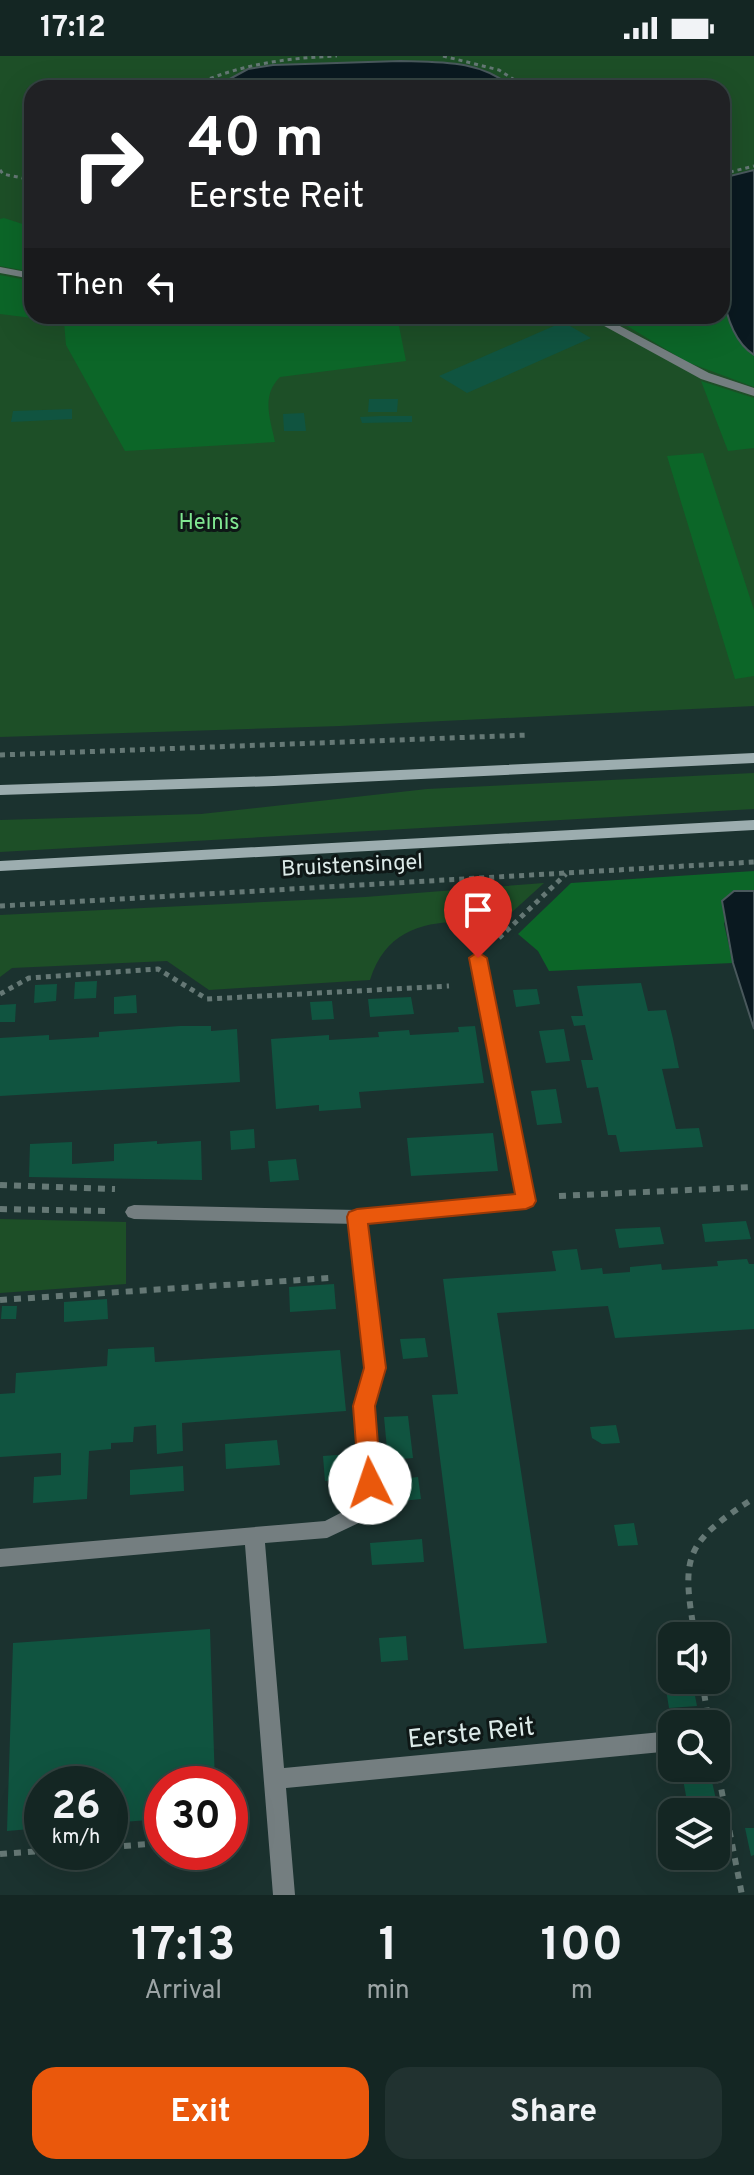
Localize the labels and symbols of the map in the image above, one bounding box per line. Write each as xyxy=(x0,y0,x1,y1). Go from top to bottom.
park label: Heinis xyxy=(178,510,240,537)
street label: Bruistensingel xyxy=(281,849,424,884)
pin xyxy=(444,876,512,958)
position arrow xyxy=(328,1441,412,1525)
street label: Eerste Reit xyxy=(406,1711,536,1758)
speed limit sign: 30 xyxy=(144,1766,248,1870)

